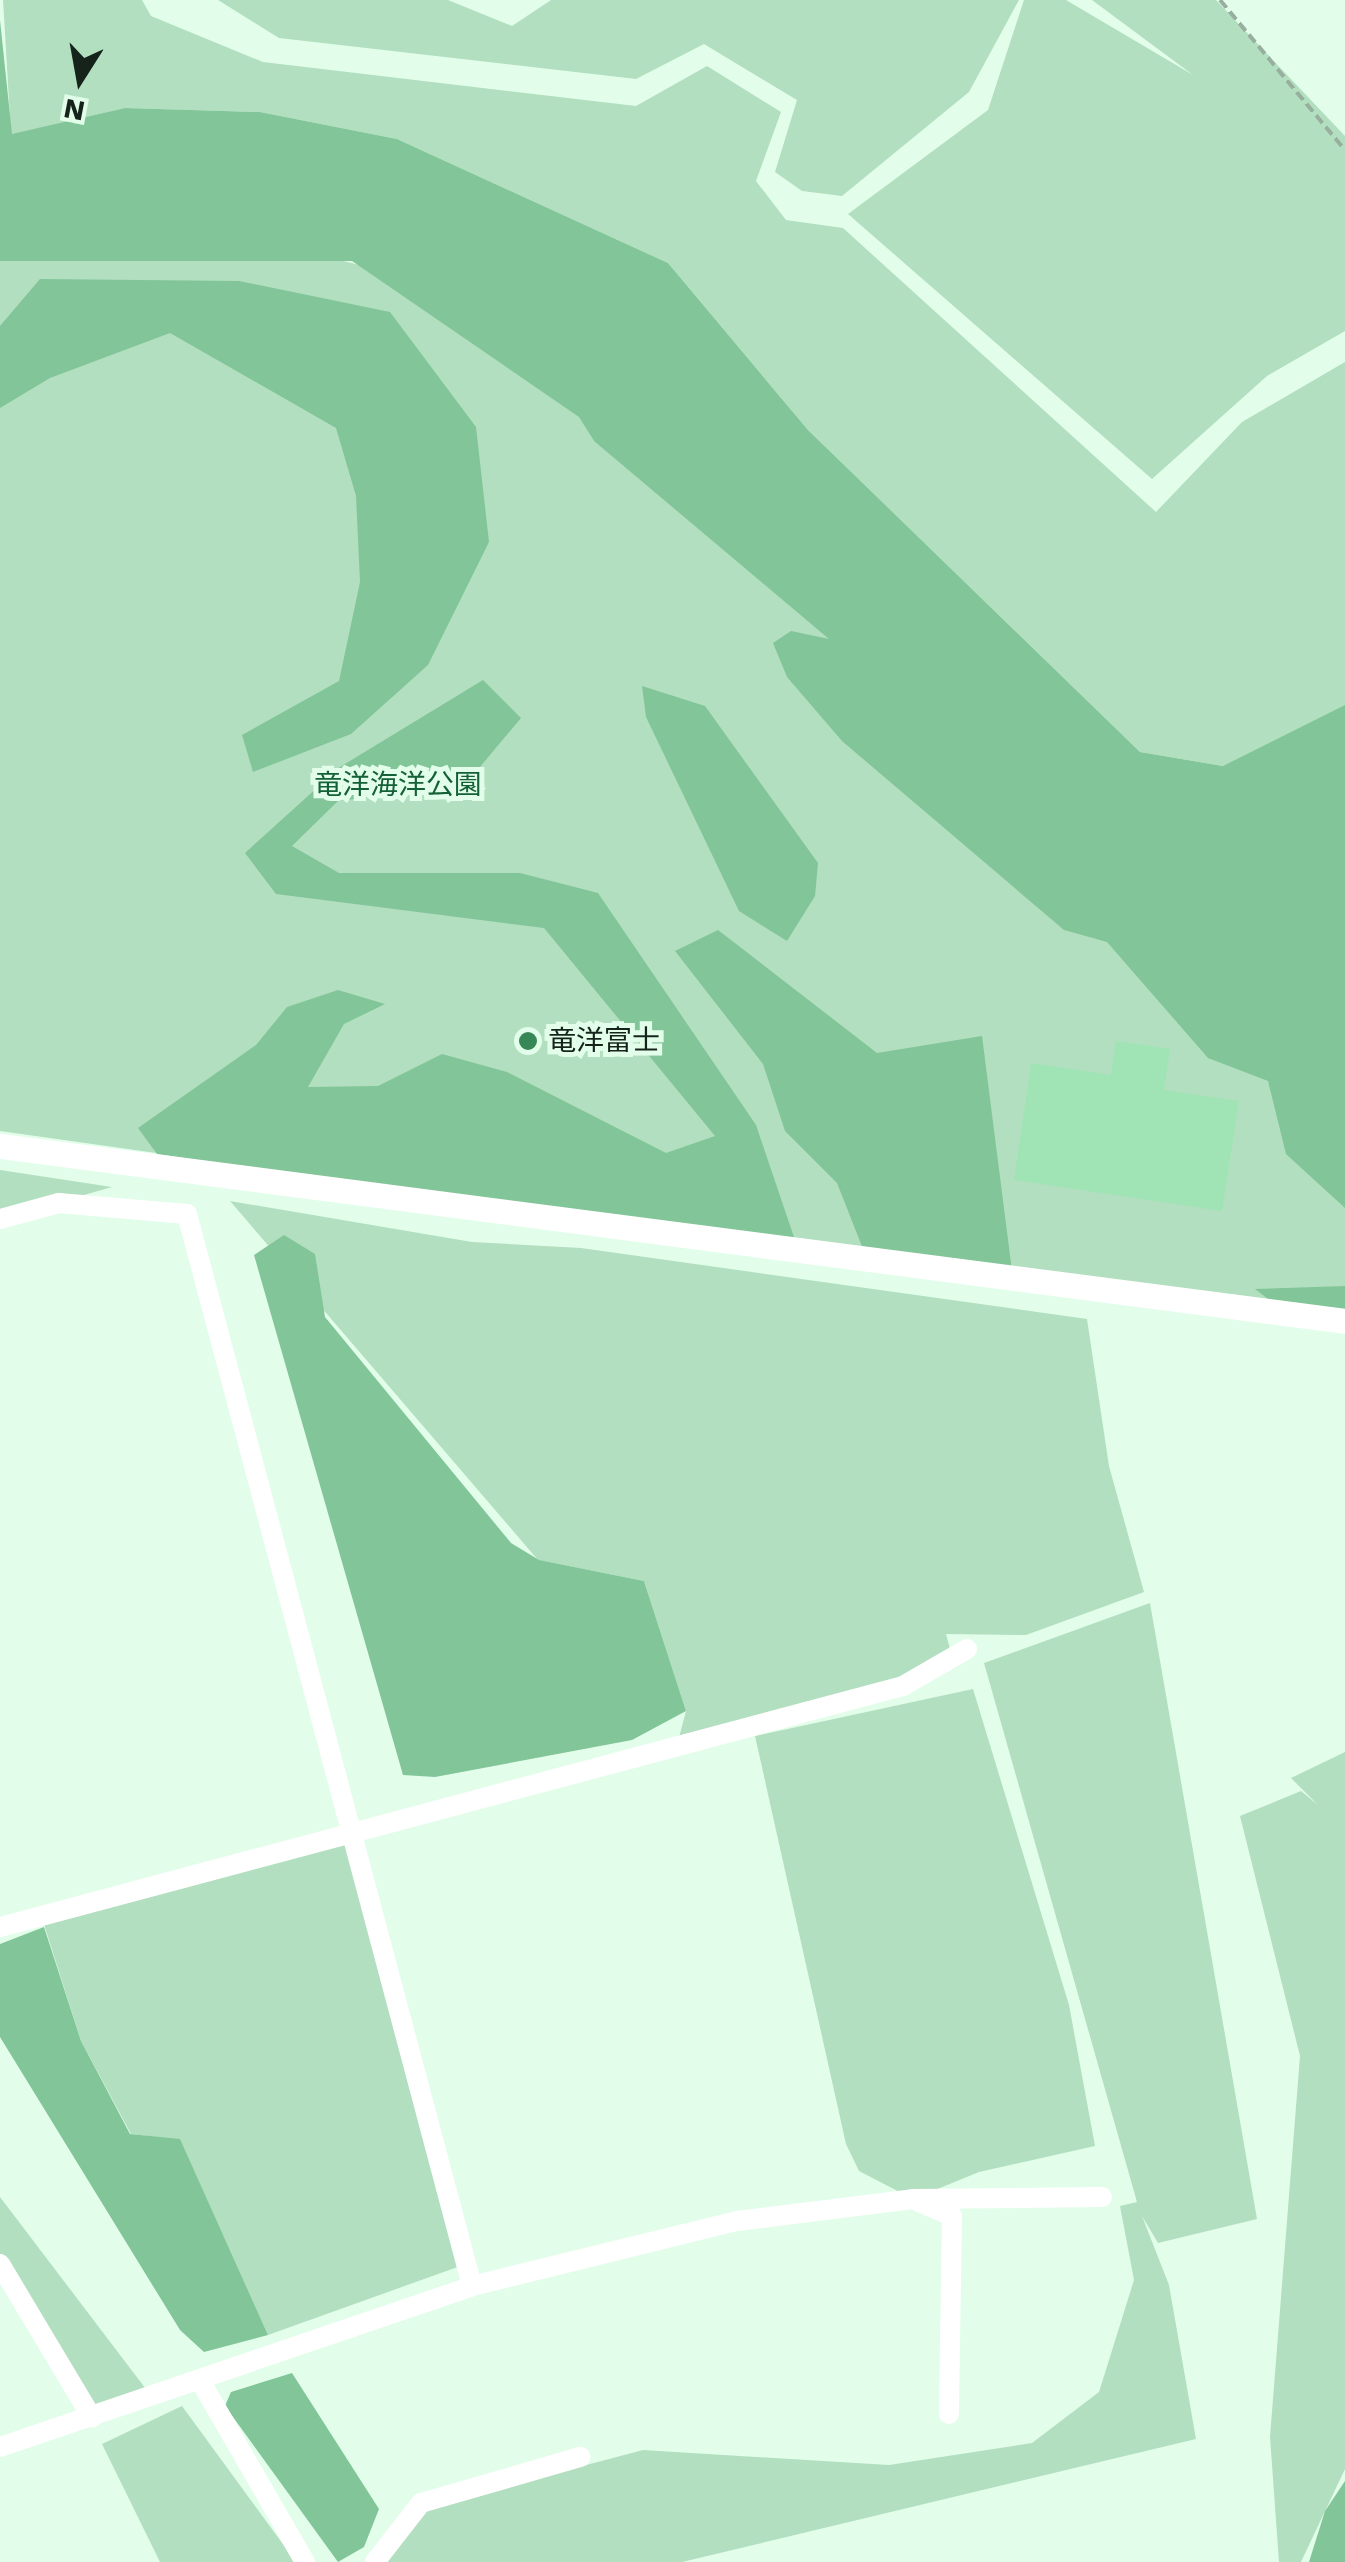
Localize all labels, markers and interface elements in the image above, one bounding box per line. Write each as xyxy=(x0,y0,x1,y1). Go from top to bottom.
north arrow xyxy=(30,30,130,130)
text: N xyxy=(61,92,88,128)
park label: 竜洋海洋公園 xyxy=(314,768,482,802)
place label: 竜洋富士 xyxy=(548,1024,660,1058)
marker: 竜洋富士 xyxy=(517,1030,539,1052)

